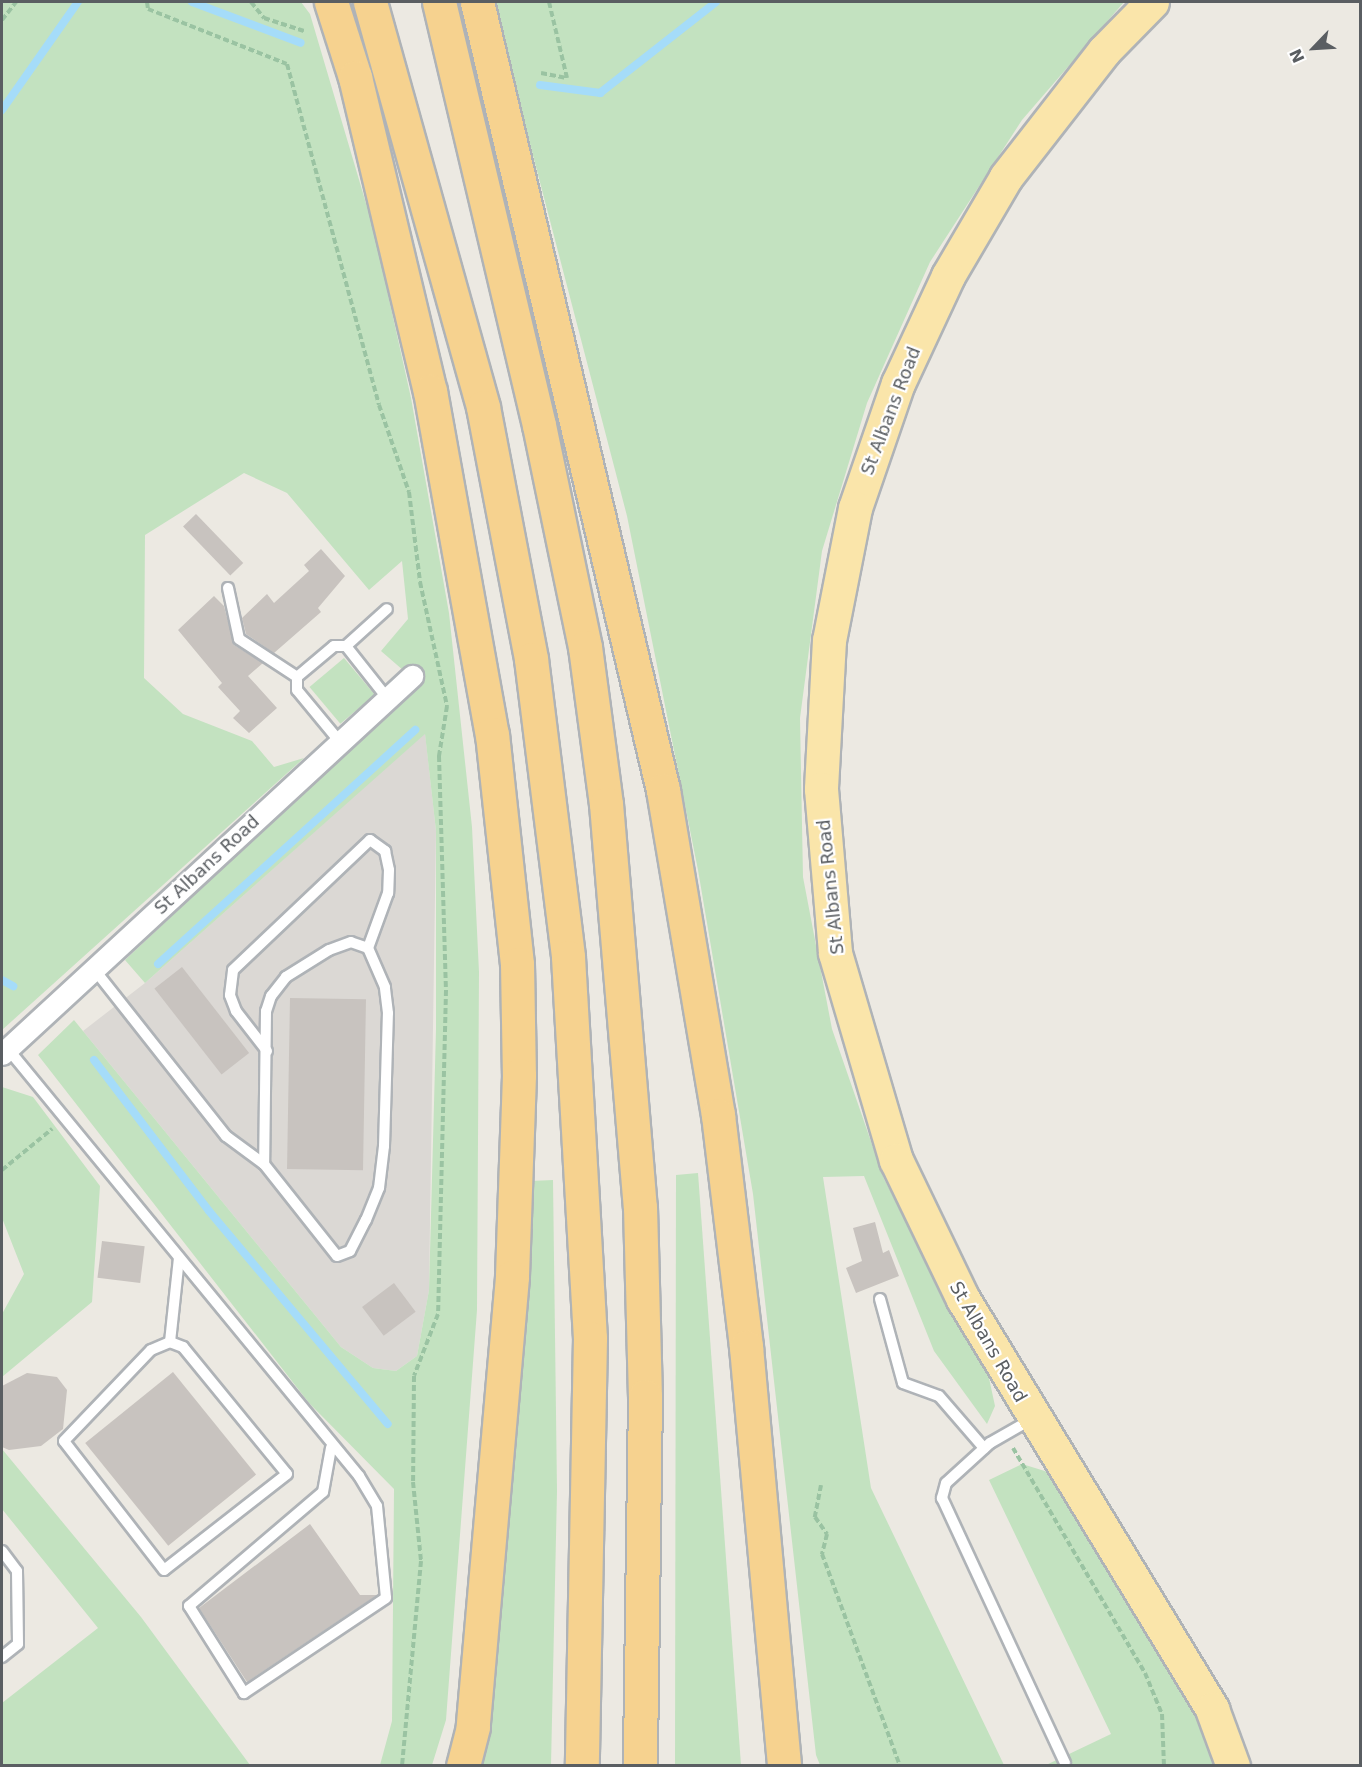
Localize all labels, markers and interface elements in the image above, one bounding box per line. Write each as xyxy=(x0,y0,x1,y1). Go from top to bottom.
north arrow xyxy=(1284,18,1344,78)
text: N xyxy=(1286,46,1309,66)
street label: St Albans Road xyxy=(857,344,925,478)
street label: St Albans Road xyxy=(150,811,264,919)
street label: St Albans Road xyxy=(813,818,849,956)
street label: St Albans Road xyxy=(945,1278,1031,1406)

